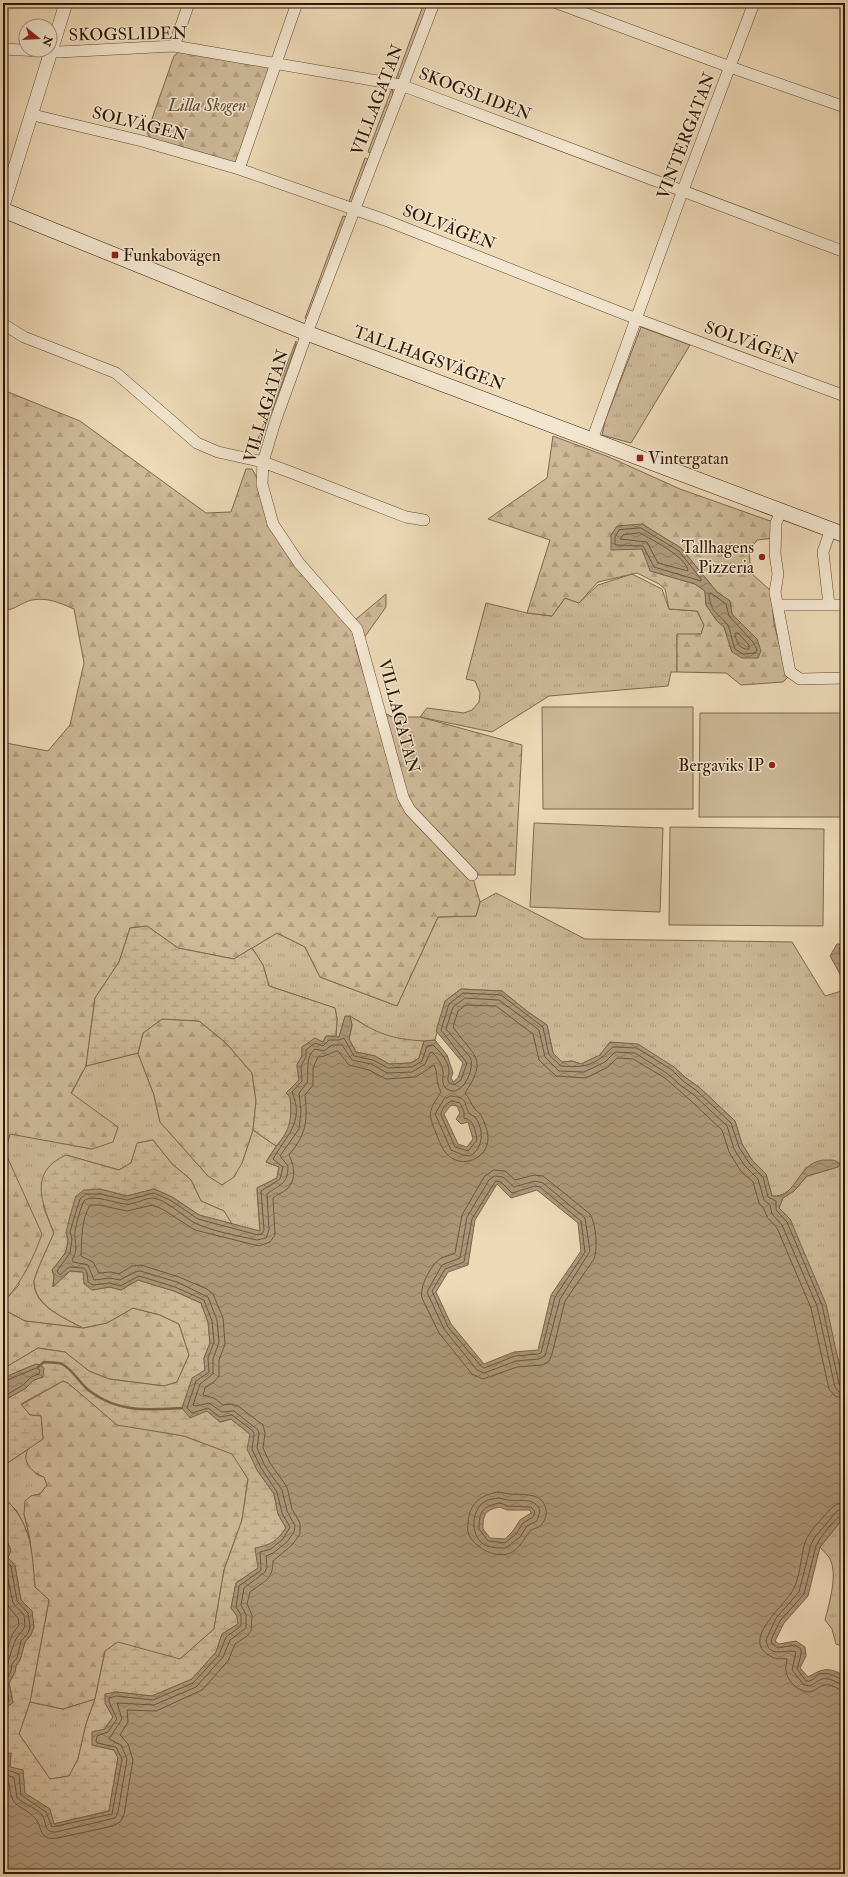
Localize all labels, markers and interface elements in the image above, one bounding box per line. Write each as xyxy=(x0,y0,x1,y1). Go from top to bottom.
north arrow xyxy=(18,18,58,58)
street label: SKOGSLIDEN xyxy=(68,22,188,46)
text: N xyxy=(39,33,55,49)
street label: VILLAGATAN xyxy=(346,41,408,158)
street label: SKOGSLIDEN xyxy=(416,63,535,125)
street label: VINTERGATAN xyxy=(652,69,720,202)
park label: Lilla Skogen xyxy=(167,95,246,116)
street label: SOLVÄGEN xyxy=(90,101,191,146)
street label: SOLVÄGEN xyxy=(400,199,499,255)
place label: Funkabovägen xyxy=(123,245,221,266)
marker: Funkabovägen xyxy=(110,250,120,260)
street label: SOLVÄGEN xyxy=(702,316,802,370)
street label: TALLHAGSVÄGEN xyxy=(351,320,508,395)
street label: VILLAGATAN xyxy=(239,346,293,465)
place label: Vintergatan xyxy=(648,448,729,469)
marker: Vintergatan xyxy=(635,453,645,463)
place label: Tallhagens Pizzeria xyxy=(682,537,755,578)
marker: Tallhagens Pizzeria xyxy=(757,552,767,562)
street label: VILLAGATAN xyxy=(374,657,424,776)
place label: Bergaviks IP xyxy=(678,755,764,776)
marker: Bergaviks IP xyxy=(767,760,777,770)

